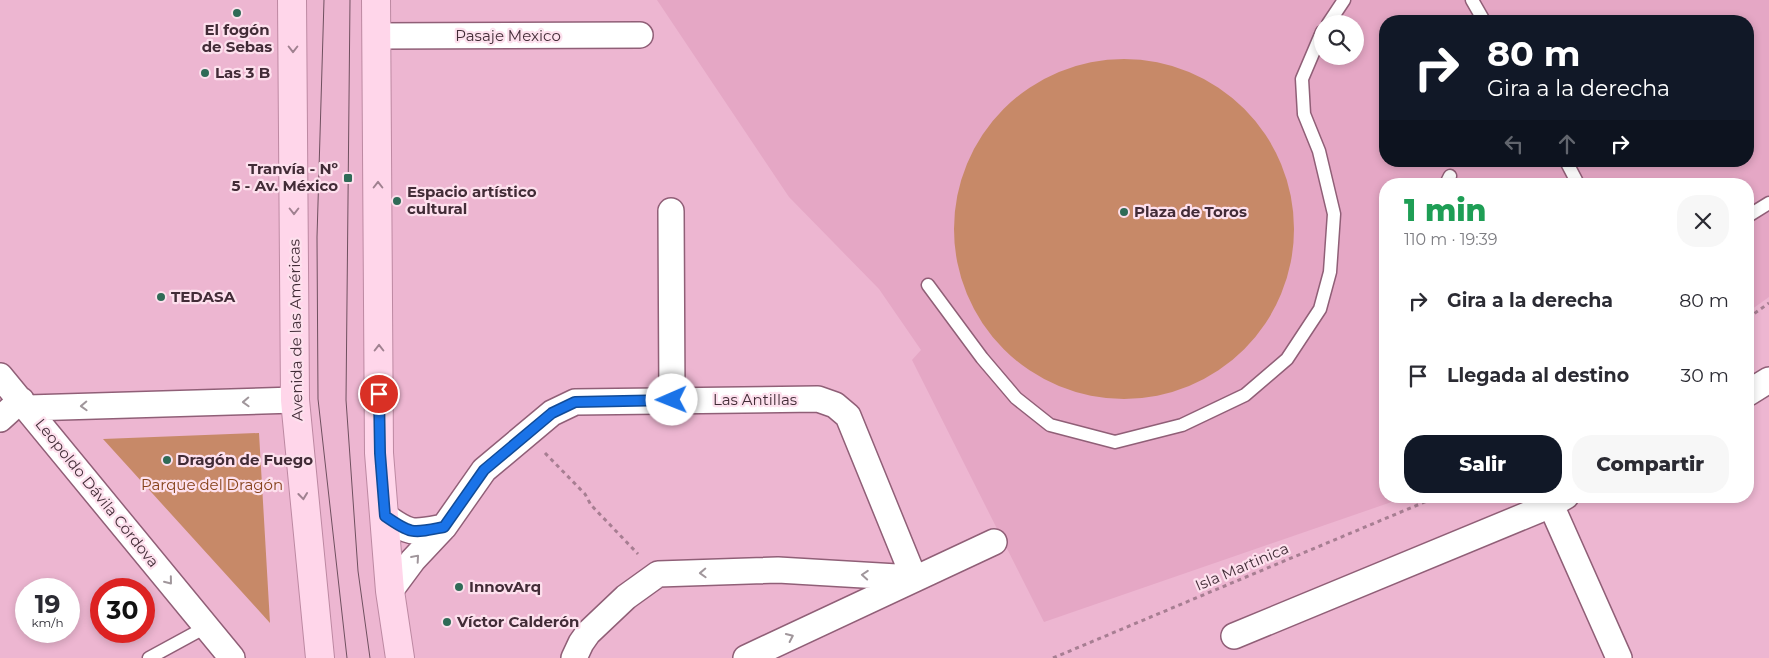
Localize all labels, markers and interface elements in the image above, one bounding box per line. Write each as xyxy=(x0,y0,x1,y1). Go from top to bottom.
marker: El fogón de Sebas xyxy=(231,7,243,19)
map controls xyxy=(1314,15,1364,65)
button: search xyxy=(1314,15,1364,65)
place label: El fogón de Sebas xyxy=(202,20,272,56)
street label: Pasaje Mexico xyxy=(455,26,561,45)
text: 80 m xyxy=(1487,32,1581,75)
icon: right xyxy=(1404,35,1469,100)
one-way arrow xyxy=(288,45,298,53)
place label: Las 3 B xyxy=(215,63,270,82)
marker: Las 3 B xyxy=(199,67,211,79)
text: Gira a la derecha xyxy=(1487,75,1670,102)
icon: left xyxy=(1500,130,1528,158)
icon: ahead xyxy=(1553,130,1581,158)
icon: right xyxy=(1606,130,1634,158)
place label: Tranvía - Nº 5 - Av. México xyxy=(231,159,339,195)
marker: Tranvía - Nº 5 - Av. México xyxy=(342,172,354,184)
one-way arrow xyxy=(373,181,383,189)
place label: Espacio artístico cultural xyxy=(407,182,537,218)
text: 1 min xyxy=(1404,192,1487,229)
marker: Espacio artístico cultural xyxy=(391,195,403,207)
button: close xyxy=(1677,195,1729,247)
place label: Plaza de Toros xyxy=(1134,202,1247,221)
marker: Plaza de Toros xyxy=(1118,206,1130,218)
one-way arrow xyxy=(289,208,299,215)
text: 110 m · 19:39 xyxy=(1404,230,1497,249)
street label: Avenida de las Américas xyxy=(284,239,307,421)
place label: TEDASA xyxy=(171,287,236,306)
icon: right xyxy=(1404,287,1432,315)
text: Gira a la derecha xyxy=(1447,289,1613,312)
text: 80 m xyxy=(1679,289,1729,312)
marker: TEDASA xyxy=(155,291,167,303)
one-way arrow xyxy=(374,344,384,352)
icon: arrive xyxy=(1404,362,1432,390)
text: Llegada al destino xyxy=(1447,364,1629,387)
text: 30 m xyxy=(1681,364,1729,387)
pin xyxy=(358,373,400,415)
position arrow xyxy=(645,373,697,425)
icon: arrive xyxy=(365,380,393,408)
street label: Las Antillas xyxy=(713,390,797,409)
one-way arrow xyxy=(242,396,250,407)
one-way arrow xyxy=(79,401,87,412)
street label: Leopoldo Dávila Córdova xyxy=(31,414,163,571)
button: Salir xyxy=(1404,435,1562,493)
button: Compartir xyxy=(1572,435,1729,493)
place label: Dragón de Fuego xyxy=(177,450,313,469)
marker: Dragón de Fuego xyxy=(161,454,173,466)
park label: Parque del Dragón xyxy=(141,475,283,494)
one-way arrow xyxy=(298,492,309,500)
street label: Isla Martinica xyxy=(1192,538,1291,595)
one-way arrow xyxy=(410,554,419,563)
one-way arrow xyxy=(699,567,707,578)
one-way arrow xyxy=(861,570,869,581)
one-way arrow xyxy=(164,575,172,584)
place label: InnovArq xyxy=(469,577,541,596)
speed limit sign: 30 xyxy=(90,578,155,643)
marker: InnovArq xyxy=(453,581,465,593)
text: 19 xyxy=(35,589,60,619)
place label: Víctor Calderón xyxy=(456,612,579,631)
text: km/h xyxy=(31,615,64,630)
marker: Víctor Calderón xyxy=(441,616,453,628)
one-way arrow xyxy=(785,633,794,643)

